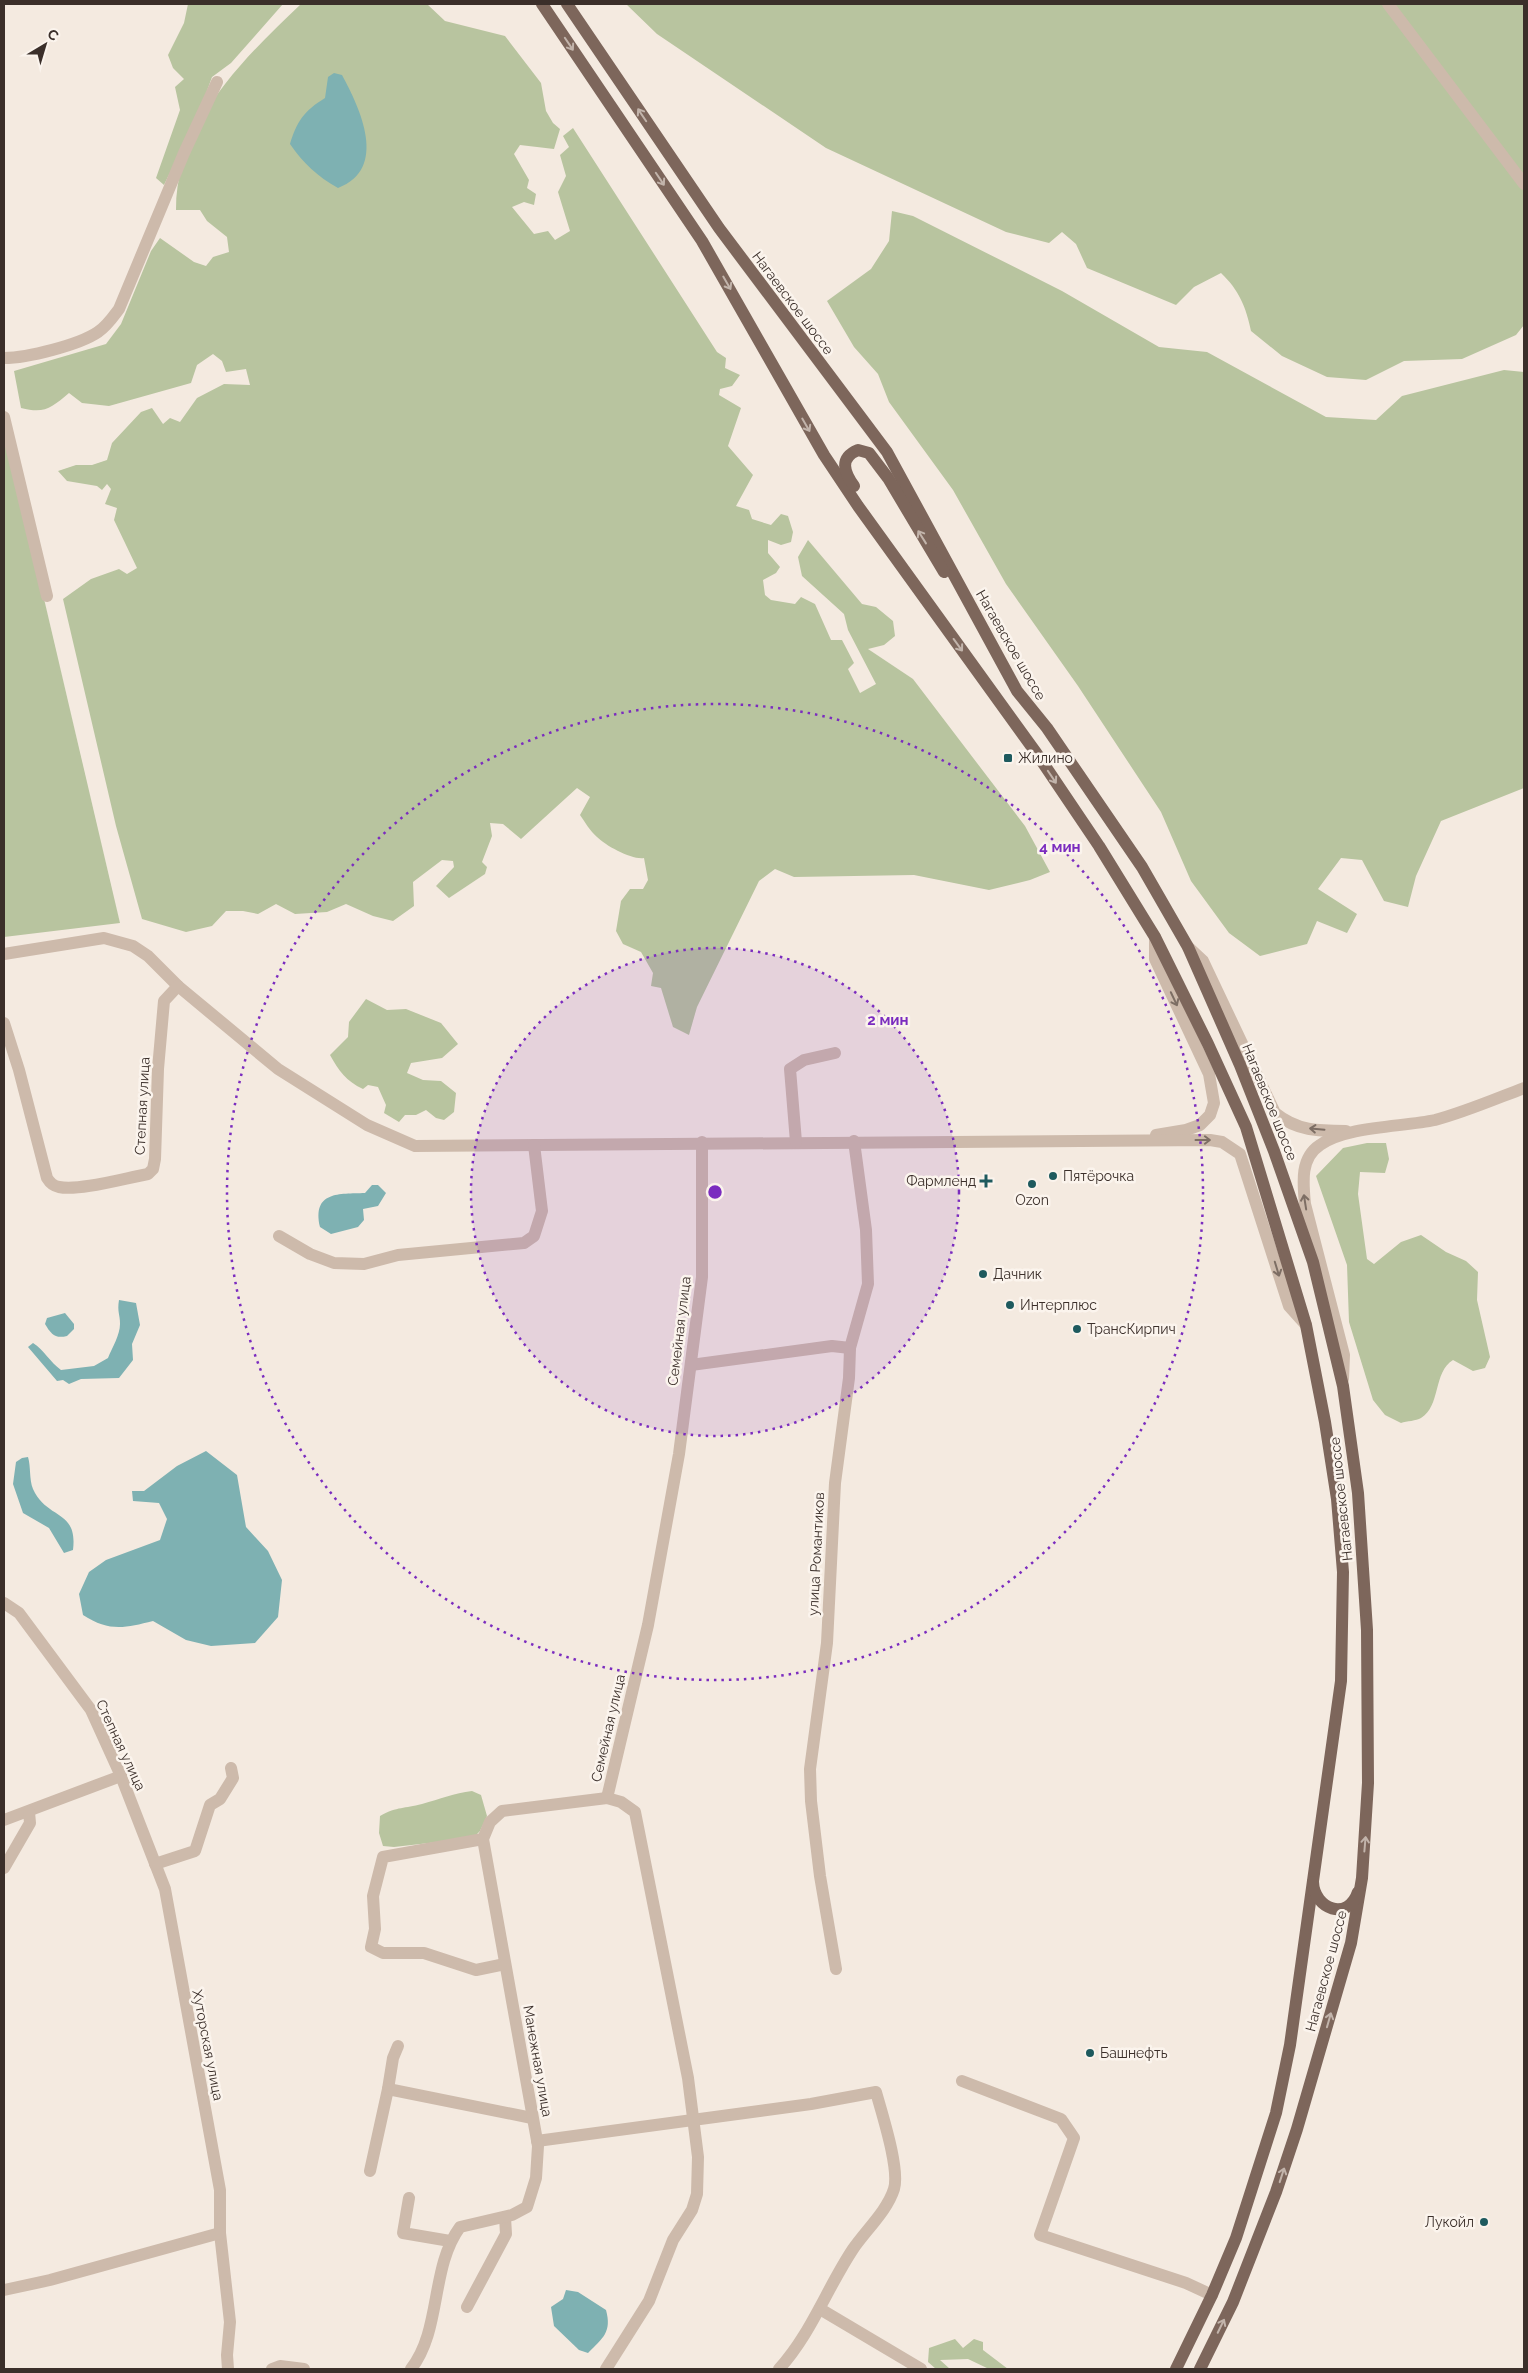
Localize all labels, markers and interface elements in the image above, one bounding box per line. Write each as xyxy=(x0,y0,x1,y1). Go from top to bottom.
north arrow xyxy=(20,20,70,70)
text: С xyxy=(44,25,62,44)
one-way arrow xyxy=(564,37,575,51)
one-way arrow xyxy=(637,109,647,123)
one-way arrow xyxy=(655,172,666,186)
street label: Нагаевское шоссе xyxy=(749,248,837,358)
one-way arrow xyxy=(722,275,732,290)
one-way arrow xyxy=(802,417,812,431)
one-way arrow xyxy=(917,530,927,544)
street label: Нагаевское шоссе xyxy=(973,587,1049,703)
one-way arrow xyxy=(953,637,963,651)
place label: Жилино xyxy=(1018,750,1073,766)
marker: Жилино xyxy=(1002,752,1014,764)
one-way arrow xyxy=(1047,770,1057,784)
text: 4 мин xyxy=(1039,838,1081,856)
one-way arrow xyxy=(1169,991,1179,1006)
text: 2 мин xyxy=(867,1011,909,1029)
street label: Нагаевское шоссе xyxy=(1239,1041,1301,1163)
street label: Степная улица xyxy=(131,1057,153,1155)
one-way arrow xyxy=(1309,1125,1325,1134)
one-way arrow xyxy=(1194,1135,1210,1145)
place label: Пятёрочка xyxy=(1063,1168,1134,1184)
marker: Пятёрочка xyxy=(1047,1170,1059,1182)
place label: Фармленд xyxy=(906,1173,976,1189)
marker: Фармленд xyxy=(980,1175,992,1187)
marker: Ozon xyxy=(1026,1178,1038,1190)
centre of rings xyxy=(706,1183,724,1201)
place label: Ozon xyxy=(1015,1192,1049,1208)
one-way arrow xyxy=(1300,1195,1310,1211)
one-way arrow xyxy=(1273,1260,1283,1276)
place label: Дачник xyxy=(993,1266,1042,1282)
marker: Дачник xyxy=(977,1268,989,1280)
street label: Семейная улица xyxy=(664,1275,694,1387)
place label: Интерплюс xyxy=(1020,1297,1097,1313)
marker: Интерплюс xyxy=(1004,1299,1016,1311)
place label: ТрансКирпич xyxy=(1087,1321,1176,1337)
marker: ТрансКирпич xyxy=(1071,1323,1083,1335)
street label: Нагаевское шоссе xyxy=(1327,1436,1355,1562)
street label: улица Романтиков xyxy=(805,1492,827,1616)
street label: Семейная улица xyxy=(588,1673,628,1783)
street label: Степная улица xyxy=(93,1697,149,1793)
one-way arrow xyxy=(1360,1836,1370,1852)
street label: Нагаевское шоссе xyxy=(1302,1909,1350,2033)
street label: Хуторская улица xyxy=(189,1988,227,2102)
street label: Манежная улица xyxy=(520,2004,556,2118)
one-way arrow xyxy=(1325,2012,1335,2028)
place label: Башнефть xyxy=(1100,2045,1168,2061)
marker: Башнефть xyxy=(1084,2047,1096,2059)
one-way arrow xyxy=(1277,2167,1287,2183)
place label: Лукойл xyxy=(1425,2214,1474,2230)
marker: Лукойл xyxy=(1478,2216,1490,2228)
one-way arrow xyxy=(1216,2318,1226,2333)

